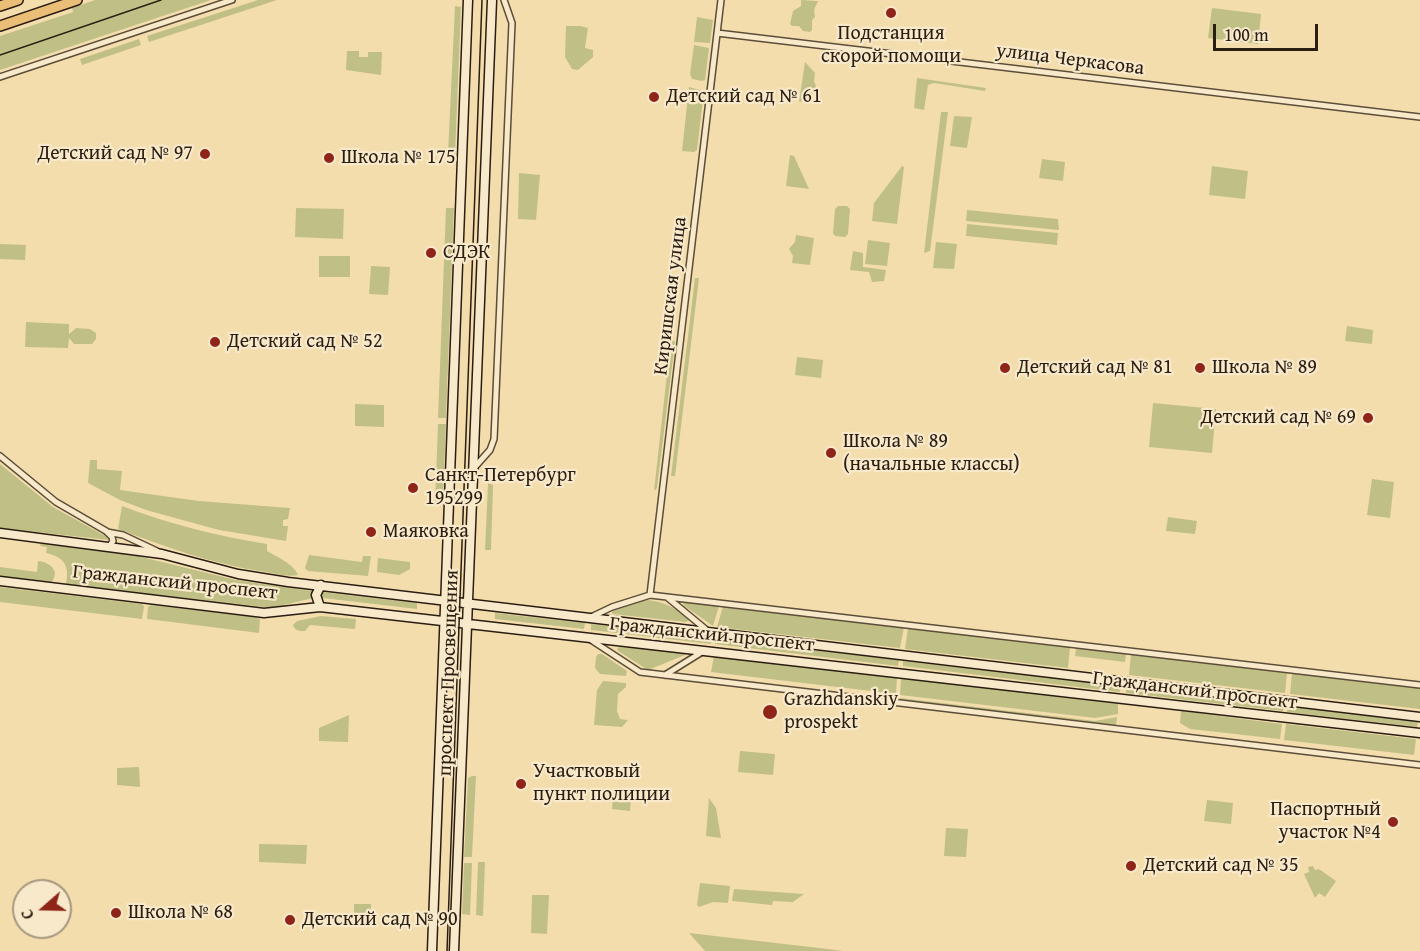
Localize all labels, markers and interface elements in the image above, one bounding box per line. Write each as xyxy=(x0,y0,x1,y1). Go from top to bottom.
marker: Подстанция скорой помощи xyxy=(884,6,898,20)
scale bar xyxy=(1216,12,1321,50)
text: 100 m xyxy=(1224,21,1269,48)
place label: Подстанция скорой помощи xyxy=(821,22,961,69)
street label: улица Черкасова xyxy=(995,39,1145,81)
place label: Детский сад № 61 xyxy=(666,85,822,109)
marker: Детский сад № 61 xyxy=(647,90,661,104)
place label: Детский сад № 97 xyxy=(37,142,193,166)
place label: Школа № 175 xyxy=(341,146,456,170)
marker: Детский сад № 97 xyxy=(198,147,212,161)
marker: Школа № 175 xyxy=(322,151,336,165)
street label: Киришская улица xyxy=(649,215,693,377)
place label: СДЭК xyxy=(443,241,490,265)
marker: СДЭК xyxy=(424,246,438,260)
place label: Детский сад № 52 xyxy=(227,330,383,354)
marker: Детский сад № 52 xyxy=(208,335,222,349)
place label: Детский сад № 81 xyxy=(1017,356,1173,380)
place label: Школа № 89 xyxy=(1212,356,1317,380)
marker: Детский сад № 81 xyxy=(998,361,1012,375)
marker: Школа № 89 xyxy=(1193,361,1207,375)
place label: Детский сад № 69 xyxy=(1200,406,1356,430)
marker: Детский сад № 69 xyxy=(1361,411,1375,425)
place label: Школа № 89 (начальные классы) xyxy=(843,430,1020,477)
marker: Школа № 89 (начальные классы) xyxy=(824,446,838,460)
place label: Санкт-Петербург 195299 xyxy=(425,464,576,511)
marker: Санкт-Петербург 195299 xyxy=(406,481,420,495)
place label: Маяковка xyxy=(383,520,469,544)
marker: Маяковка xyxy=(364,525,378,539)
street label: Гражданский проспект xyxy=(71,560,279,606)
street label: проспект Просвещения xyxy=(433,569,465,777)
street label: Гражданский проспект xyxy=(608,612,816,658)
street label: Гражданский проспект xyxy=(1091,667,1299,715)
place label: Grazhdanskiy prospekt xyxy=(784,688,898,735)
marker: Grazhdanskiy prospekt xyxy=(761,703,779,721)
place label: Участковый пункт полиции xyxy=(533,760,670,807)
marker: Участковый пункт полиции xyxy=(514,777,528,791)
place label: Паспортный участок №4 xyxy=(1270,798,1381,845)
marker: Паспортный участок №4 xyxy=(1386,815,1400,829)
place label: Детский сад № 35 xyxy=(1143,854,1299,878)
marker: Детский сад № 35 xyxy=(1124,859,1138,873)
north arrow xyxy=(12,879,72,939)
place label: Школа № 68 xyxy=(128,901,233,925)
text: С xyxy=(14,906,40,923)
marker: Школа № 68 xyxy=(109,906,123,920)
place label: Детский сад № 90 xyxy=(302,908,458,932)
marker: Детский сад № 90 xyxy=(283,913,297,927)

